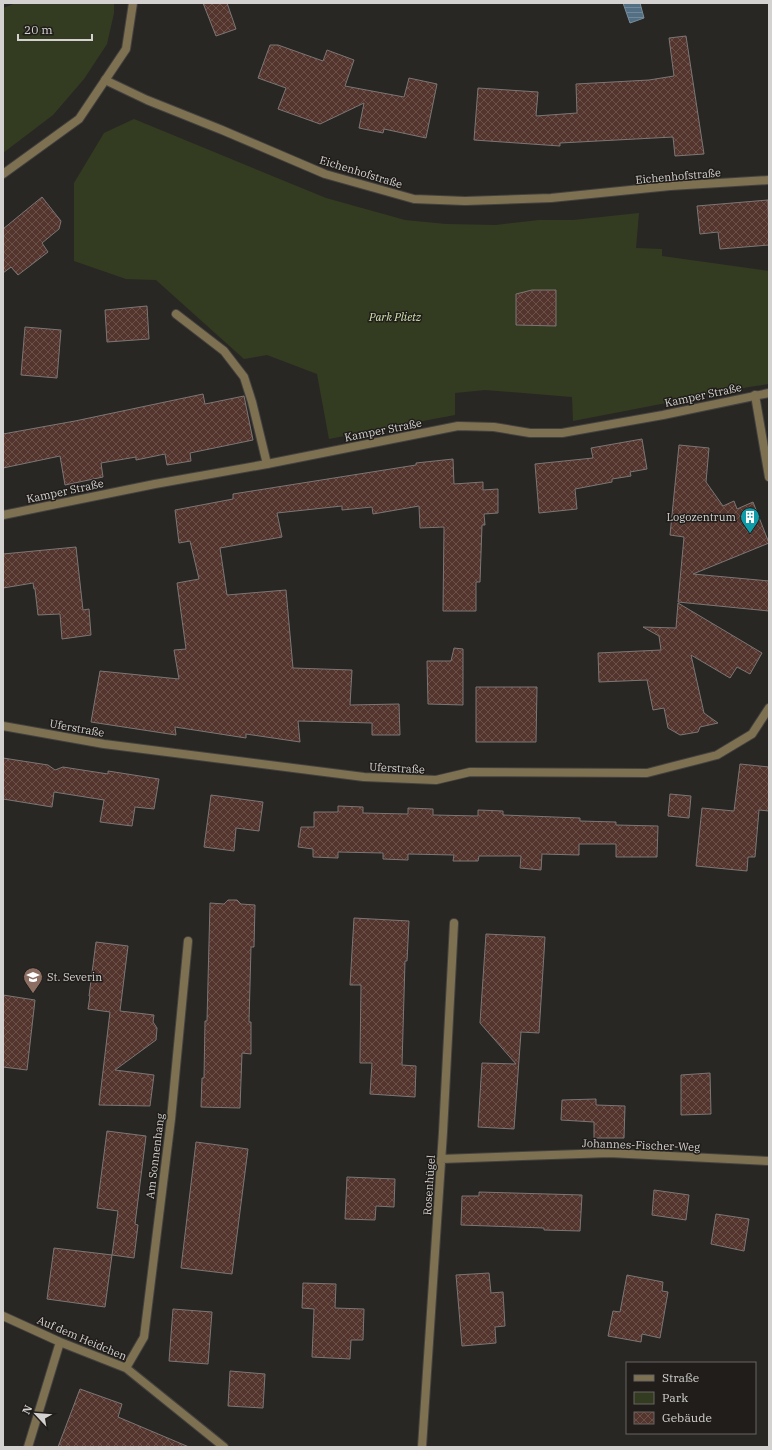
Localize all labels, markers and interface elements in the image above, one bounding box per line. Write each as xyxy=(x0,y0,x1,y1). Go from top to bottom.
scale bar xyxy=(18,16,92,42)
text: 20 m xyxy=(24,22,53,37)
street label: Eichenhofstraße xyxy=(318,153,404,191)
street label: Eichenhofstraße xyxy=(635,165,721,187)
park label: Park Plietz xyxy=(368,310,422,324)
street label: Kamper Straße xyxy=(663,380,743,410)
street label: Kamper Straße xyxy=(343,416,423,444)
street label: Kamper Straße xyxy=(25,476,105,506)
building icon: Logozentrum xyxy=(739,506,761,534)
place label: Logozentrum xyxy=(667,510,737,524)
street label: Uferstraße xyxy=(48,716,106,740)
street label: Uferstraße xyxy=(369,760,425,776)
school or university icon: St. Severin xyxy=(22,966,44,994)
place label: St. Severin xyxy=(47,970,102,984)
street label: Am Sonnenhang xyxy=(143,1112,167,1200)
street label: Johannes-Fischer-Weg xyxy=(582,1136,700,1154)
street label: Rosenhügel xyxy=(420,1154,438,1216)
street label: Auf dem Heidchen xyxy=(35,1313,129,1363)
legend xyxy=(626,1362,756,1434)
text: Straße xyxy=(662,1370,699,1385)
text: Park xyxy=(662,1390,688,1405)
north arrow xyxy=(16,1394,56,1434)
text: N xyxy=(19,1402,35,1417)
text: Gebäude xyxy=(662,1410,712,1425)

